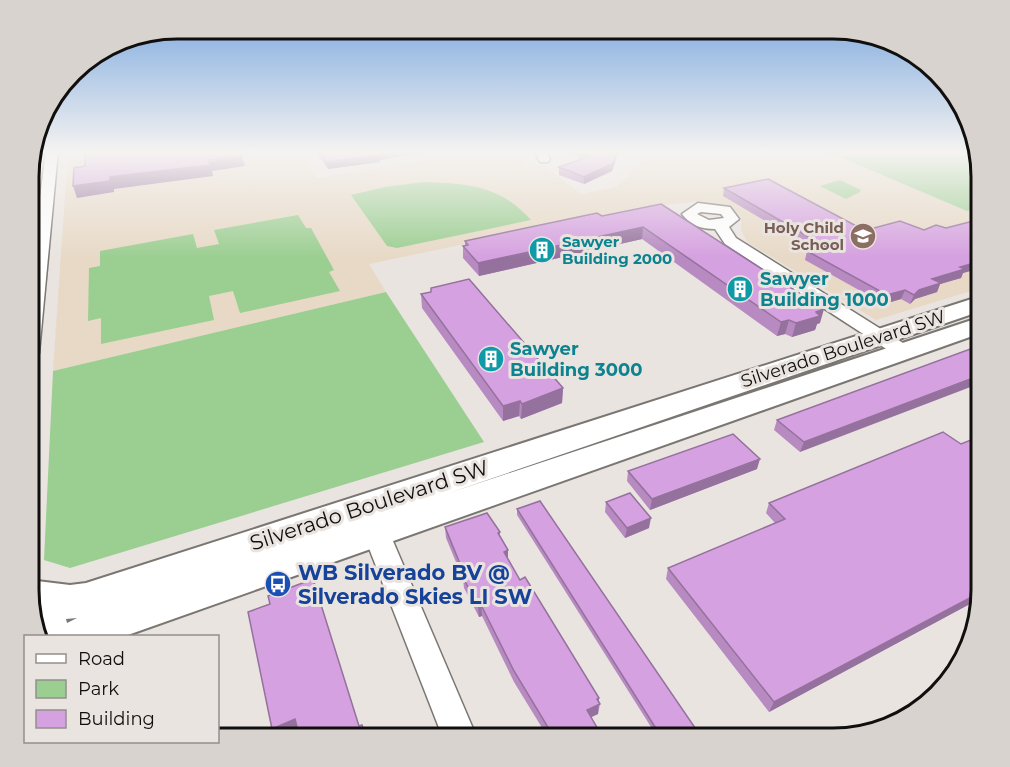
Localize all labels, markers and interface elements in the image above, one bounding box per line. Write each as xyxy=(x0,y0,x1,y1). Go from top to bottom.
place label: Holy Child School xyxy=(764,218,844,254)
school or university icon: Holy Child School xyxy=(848,221,878,251)
place label: Sawyer Building 2000 xyxy=(562,232,672,268)
building icon: Sawyer Building 2000 xyxy=(527,235,557,265)
place label: Sawyer Building 1000 xyxy=(760,268,889,311)
building icon: Sawyer Building 1000 xyxy=(725,274,755,304)
street label: Silverado Boulevard SW xyxy=(738,305,948,393)
place label: Sawyer Building 3000 xyxy=(510,338,642,381)
building icon: Sawyer Building 3000 xyxy=(476,344,506,374)
street label: Silverado Boulevard SW xyxy=(246,455,492,555)
place label: WB Silverado BV @ Silverado Skies LI SW xyxy=(298,560,532,609)
bus stop icon: WB Silverado BV @ Silverado Skies LI SW xyxy=(263,569,293,599)
legend xyxy=(24,635,219,743)
text: Road xyxy=(78,648,125,670)
text: Park xyxy=(78,678,119,700)
text: Building xyxy=(78,708,155,730)

